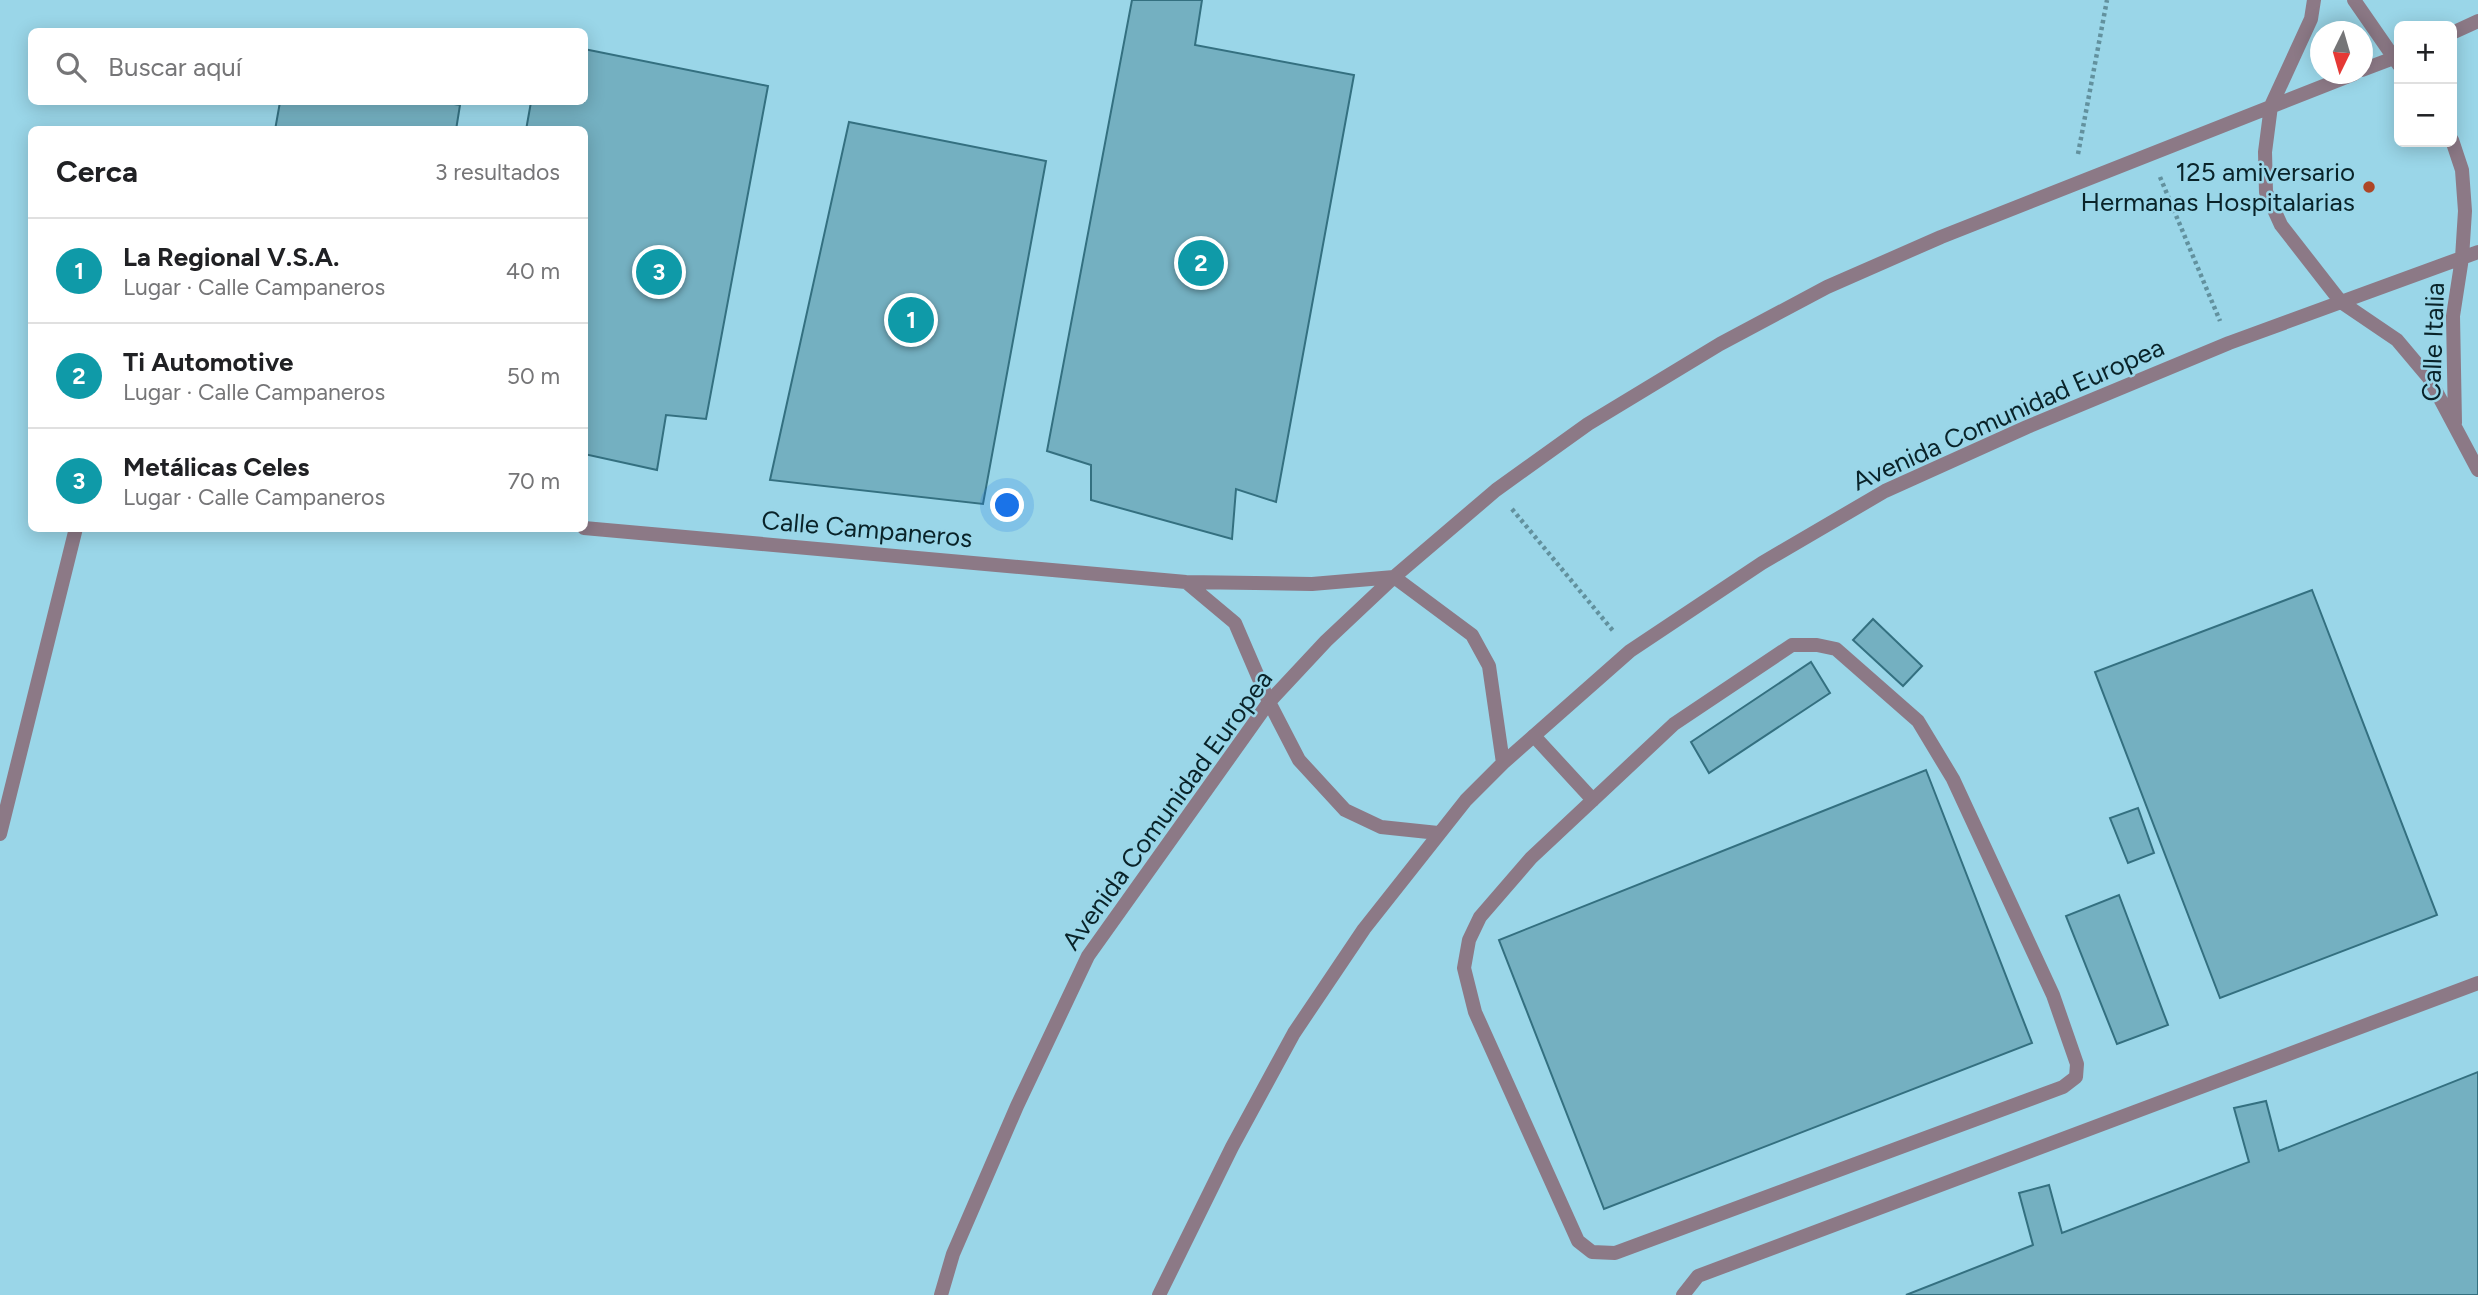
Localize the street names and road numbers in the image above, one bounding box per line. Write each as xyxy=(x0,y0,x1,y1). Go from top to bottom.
street label: Calle Italia xyxy=(2415,282,2451,402)
street label: Avenida Comunidad Europea xyxy=(1847,331,2169,497)
street label: Calle Campaneros xyxy=(760,504,974,554)
street label: Avenida Comunidad Europea xyxy=(1055,664,1279,956)

